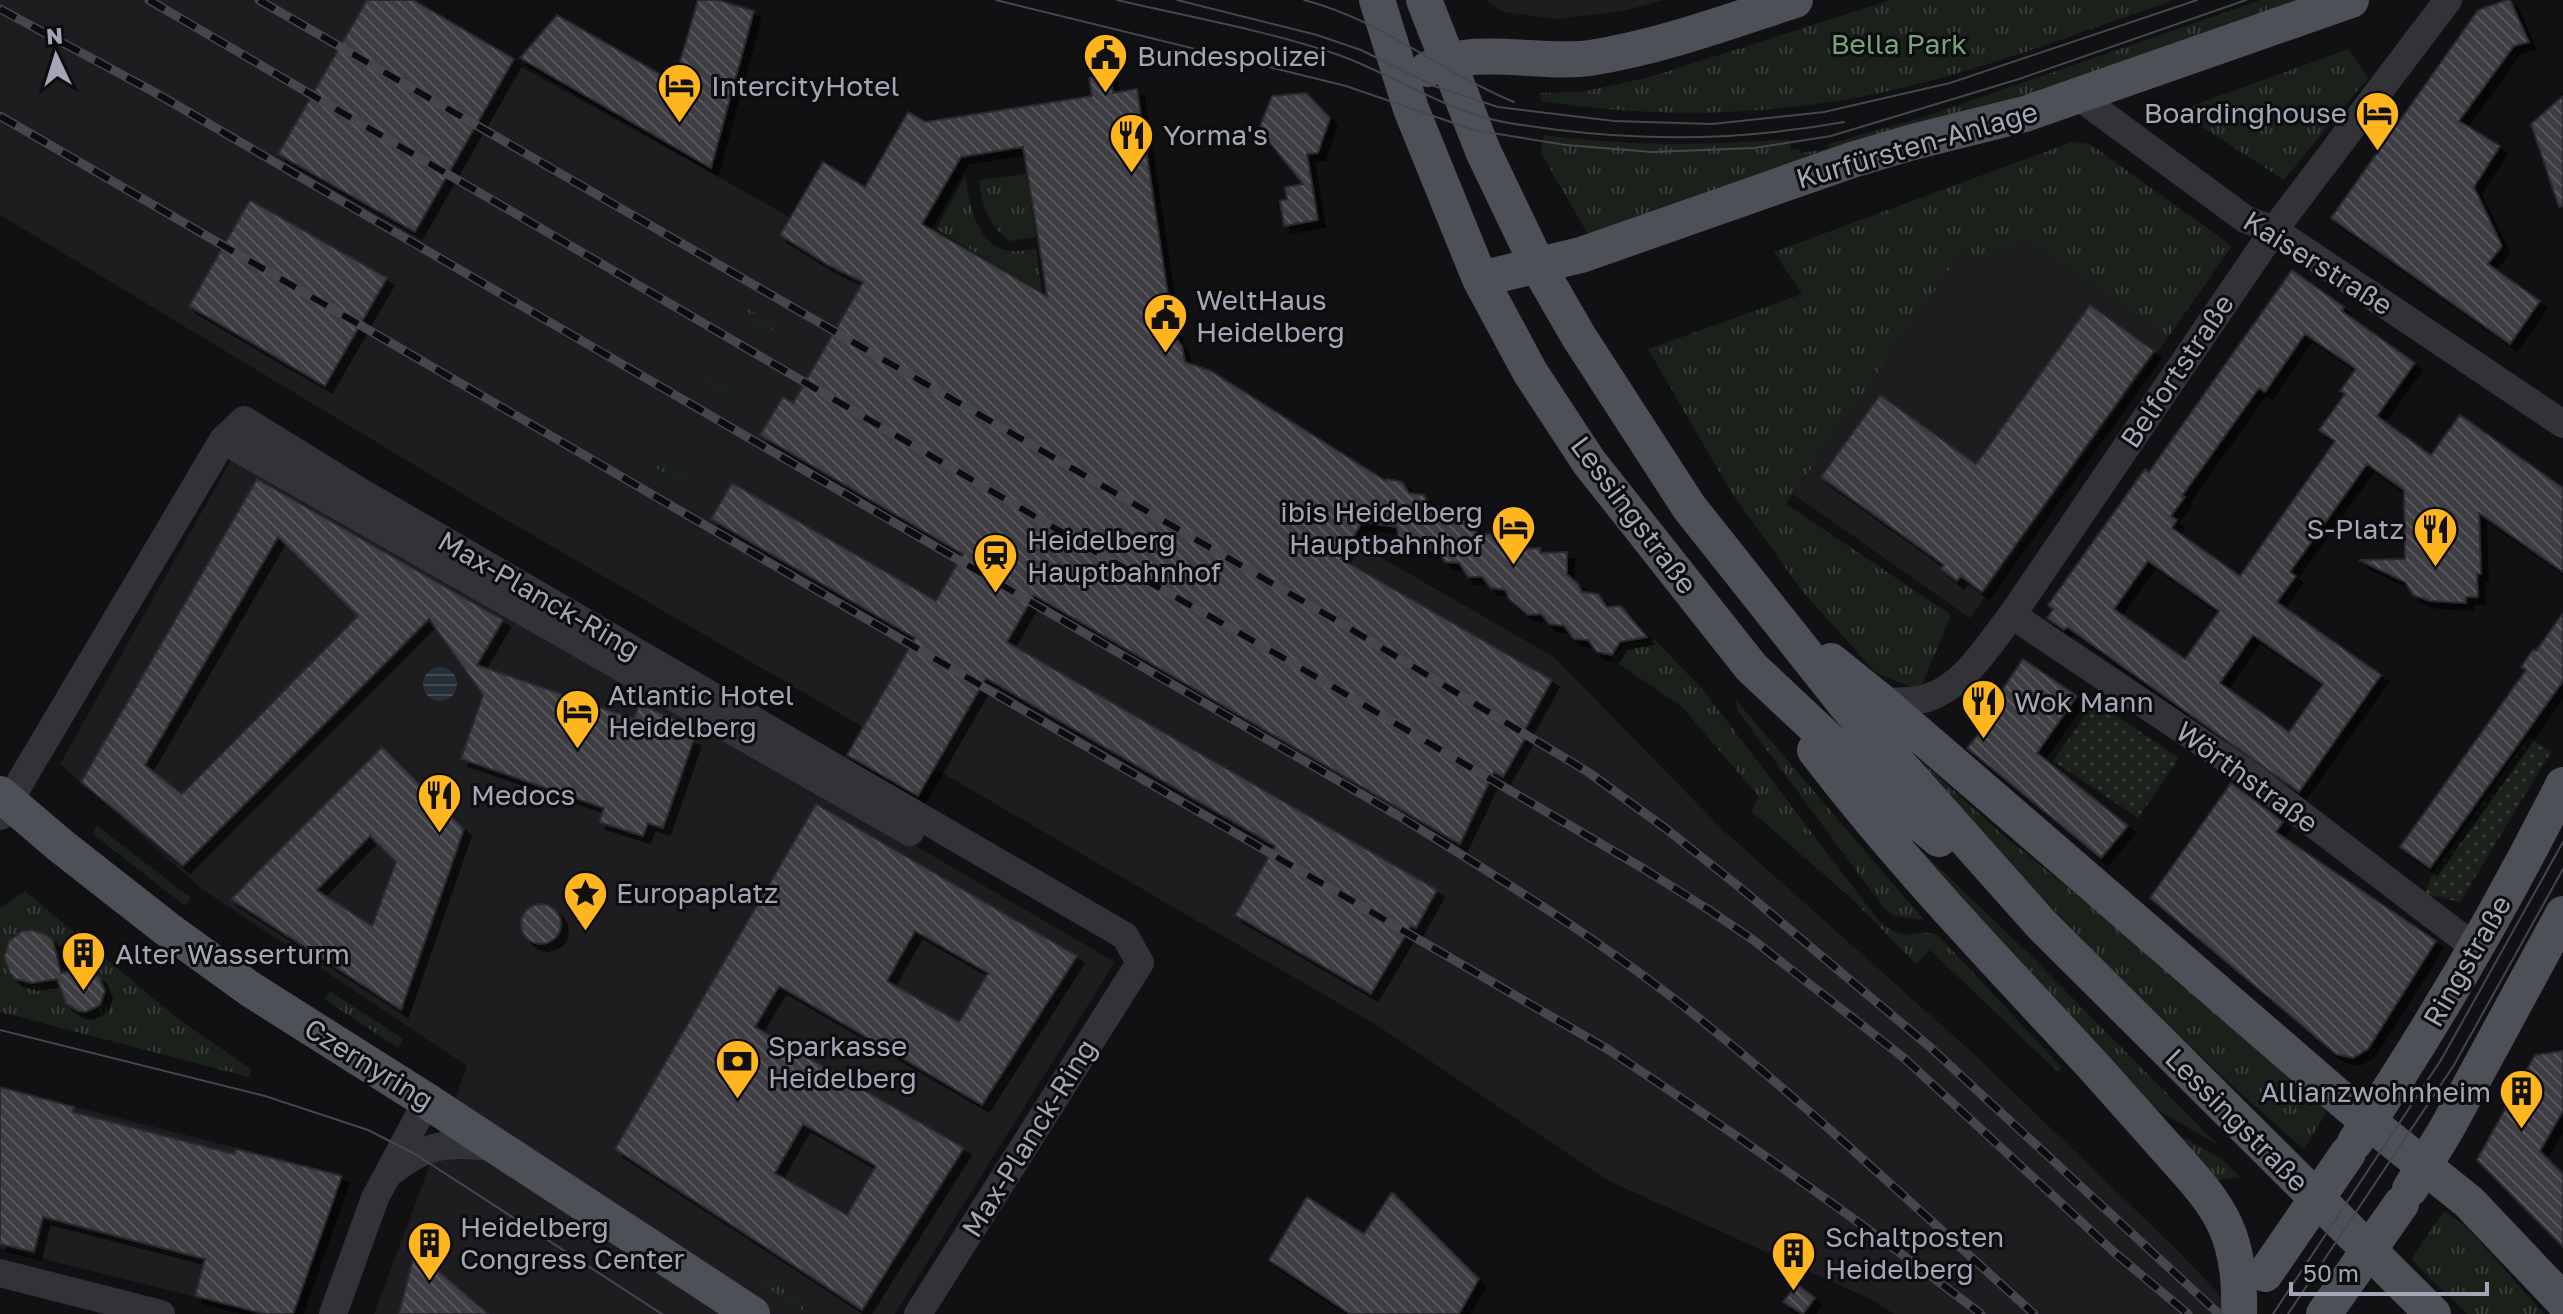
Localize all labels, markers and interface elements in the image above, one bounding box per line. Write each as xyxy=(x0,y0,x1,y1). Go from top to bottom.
north arrow xyxy=(16,16,96,96)
text: N xyxy=(45,21,64,50)
park label: Bella Park xyxy=(1831,27,1967,60)
public building icon: Bundespolizei xyxy=(1082,32,1130,95)
place label: Bundespolizei xyxy=(1137,39,1327,72)
hotel icon: IntercityHotel xyxy=(656,62,704,125)
place label: IntercityHotel xyxy=(711,69,900,102)
hotel icon: Boardinghouse xyxy=(2354,89,2402,152)
street label: Kurfürsten-Anlage xyxy=(1792,94,2041,195)
place label: Boardinghouse xyxy=(2144,96,2347,129)
restaurant icon: Yorma's xyxy=(1108,111,1156,174)
place label: Yorma's xyxy=(1163,118,1268,151)
street label: Kaiserstraße xyxy=(2238,204,2399,321)
place label: WeltHaus Heidelberg xyxy=(1196,283,1345,348)
street label: Belfortstraße xyxy=(2113,288,2240,454)
public building icon: WeltHaus Heidelberg xyxy=(1141,292,1189,355)
street label: Lessingstraße xyxy=(1564,429,1704,600)
place label: ibis Heidelberg Hauptbahnhof xyxy=(1280,495,1483,560)
hotel icon: ibis Heidelberg Hauptbahnhof xyxy=(1490,504,1538,567)
restaurant icon: S-Platz xyxy=(2411,505,2459,568)
place label: S-Platz xyxy=(2307,512,2404,545)
place label: Heidelberg Hauptbahnhof xyxy=(1027,523,1221,588)
street label: Max-Planck-Ring xyxy=(433,524,646,666)
station icon: Heidelberg Hauptbahnhof xyxy=(972,532,1020,595)
place label: Atlantic Hotel Heidelberg xyxy=(608,678,794,743)
restaurant icon: Wok Mann xyxy=(1959,678,2007,741)
place label: Wok Mann xyxy=(2014,685,2154,718)
hotel icon: Atlantic Hotel Heidelberg xyxy=(553,687,601,750)
street label: Wörthstraße xyxy=(2170,714,2325,839)
restaurant icon: Medocs xyxy=(416,771,464,834)
place label: Medocs xyxy=(471,778,575,811)
place icon: Europaplatz xyxy=(561,869,609,932)
place label: Europaplatz xyxy=(616,876,778,909)
street label: Ringstraße xyxy=(2416,889,2517,1032)
building icon: Alter Wasserturm xyxy=(60,930,108,993)
place label: Alter Wasserturm xyxy=(115,937,350,970)
street label: Czernyring xyxy=(299,1011,440,1116)
place label: Sparkasse Heidelberg xyxy=(768,1029,917,1094)
street label: Max-Planck-Ring xyxy=(955,1033,1103,1243)
bank icon: Sparkasse Heidelberg xyxy=(713,1038,761,1101)
street label: Lessingstraße xyxy=(2159,1041,2316,1198)
building icon: Allianzwohnheim xyxy=(2498,1068,2546,1131)
place label: Allianzwohnheim xyxy=(2260,1075,2491,1108)
place label: Heidelberg Congress Center xyxy=(460,1210,685,1275)
building icon: Heidelberg Congress Center xyxy=(405,1219,453,1282)
place label: Schaltposten Heidelberg xyxy=(1825,1220,2004,1285)
building icon: Schaltposten Heidelberg xyxy=(1770,1229,1818,1292)
scale bar xyxy=(2291,1246,2487,1296)
text: 50 m xyxy=(2303,1258,2359,1287)

